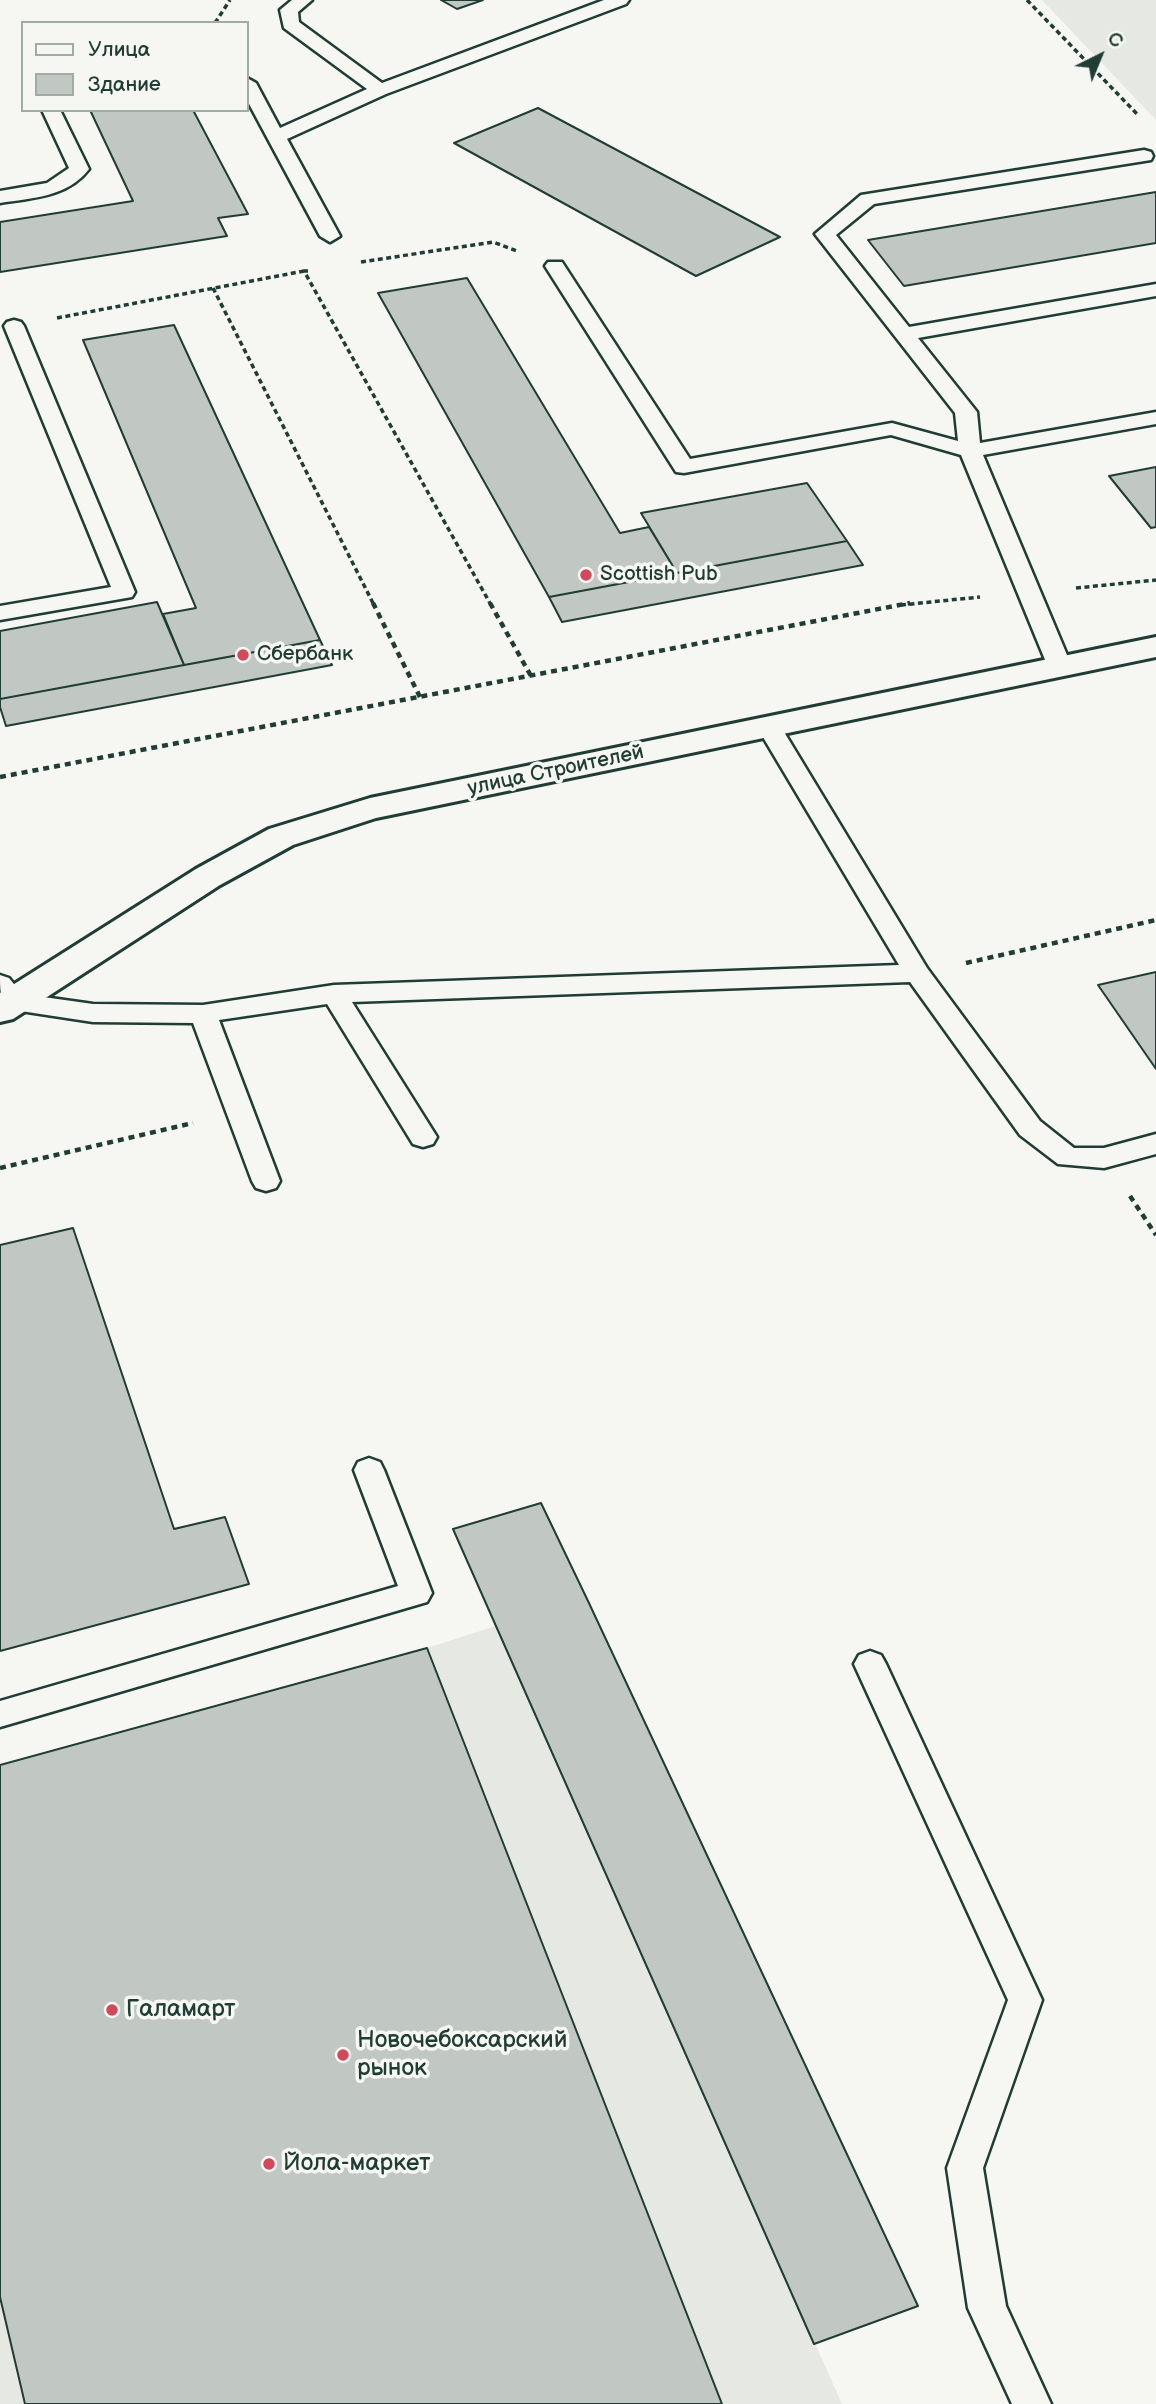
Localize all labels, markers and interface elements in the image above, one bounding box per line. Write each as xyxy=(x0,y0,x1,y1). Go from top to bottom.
legend xyxy=(21,21,248,112)
north arrow xyxy=(1065,21,1135,91)
text: С xyxy=(1102,27,1127,53)
text: Улица xyxy=(88,37,150,62)
text: Здание xyxy=(88,72,161,97)
place label: Scottish Pub xyxy=(600,562,718,588)
marker: Scottish Pub xyxy=(578,567,594,583)
place label: Сбербанк xyxy=(257,642,353,668)
marker: Сбербанк xyxy=(235,647,251,663)
street label: улица Строителей xyxy=(466,740,646,802)
place label: Галамарт xyxy=(126,1996,235,2024)
marker: Галамарт xyxy=(104,2002,120,2018)
place label: Новочебоксарский рынок xyxy=(357,2027,567,2083)
marker: Новочебоксарский рынок xyxy=(335,2047,351,2063)
place label: Йола-маркет xyxy=(283,2150,430,2178)
marker: Йола-маркет xyxy=(261,2156,277,2172)

